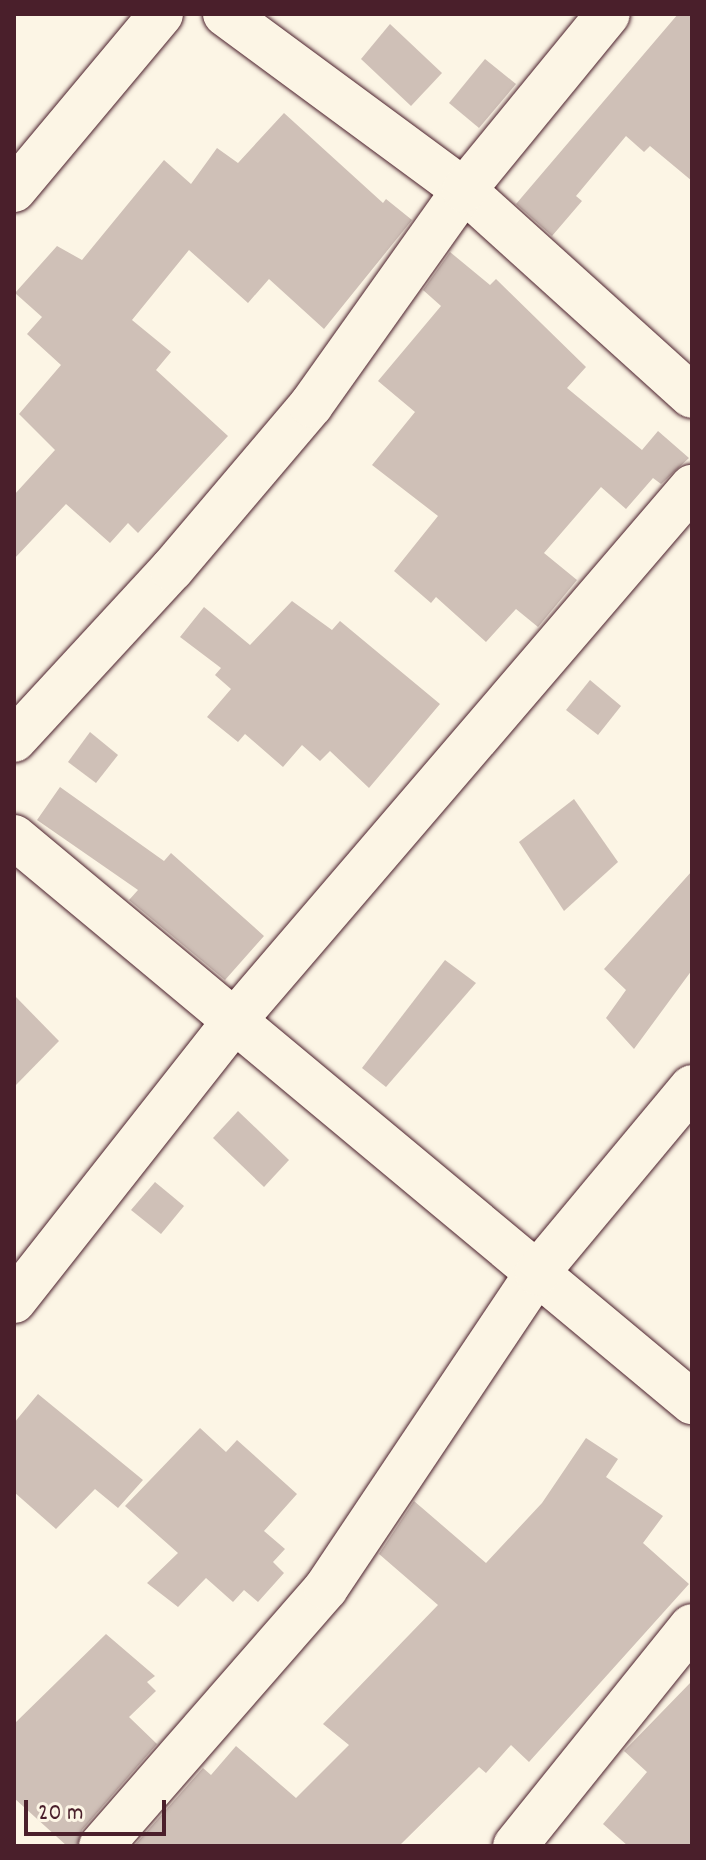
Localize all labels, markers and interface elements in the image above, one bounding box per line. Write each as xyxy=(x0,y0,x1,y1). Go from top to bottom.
scale bar xyxy=(28,1784,170,1834)
text: 20 m xyxy=(38,1797,84,1831)

